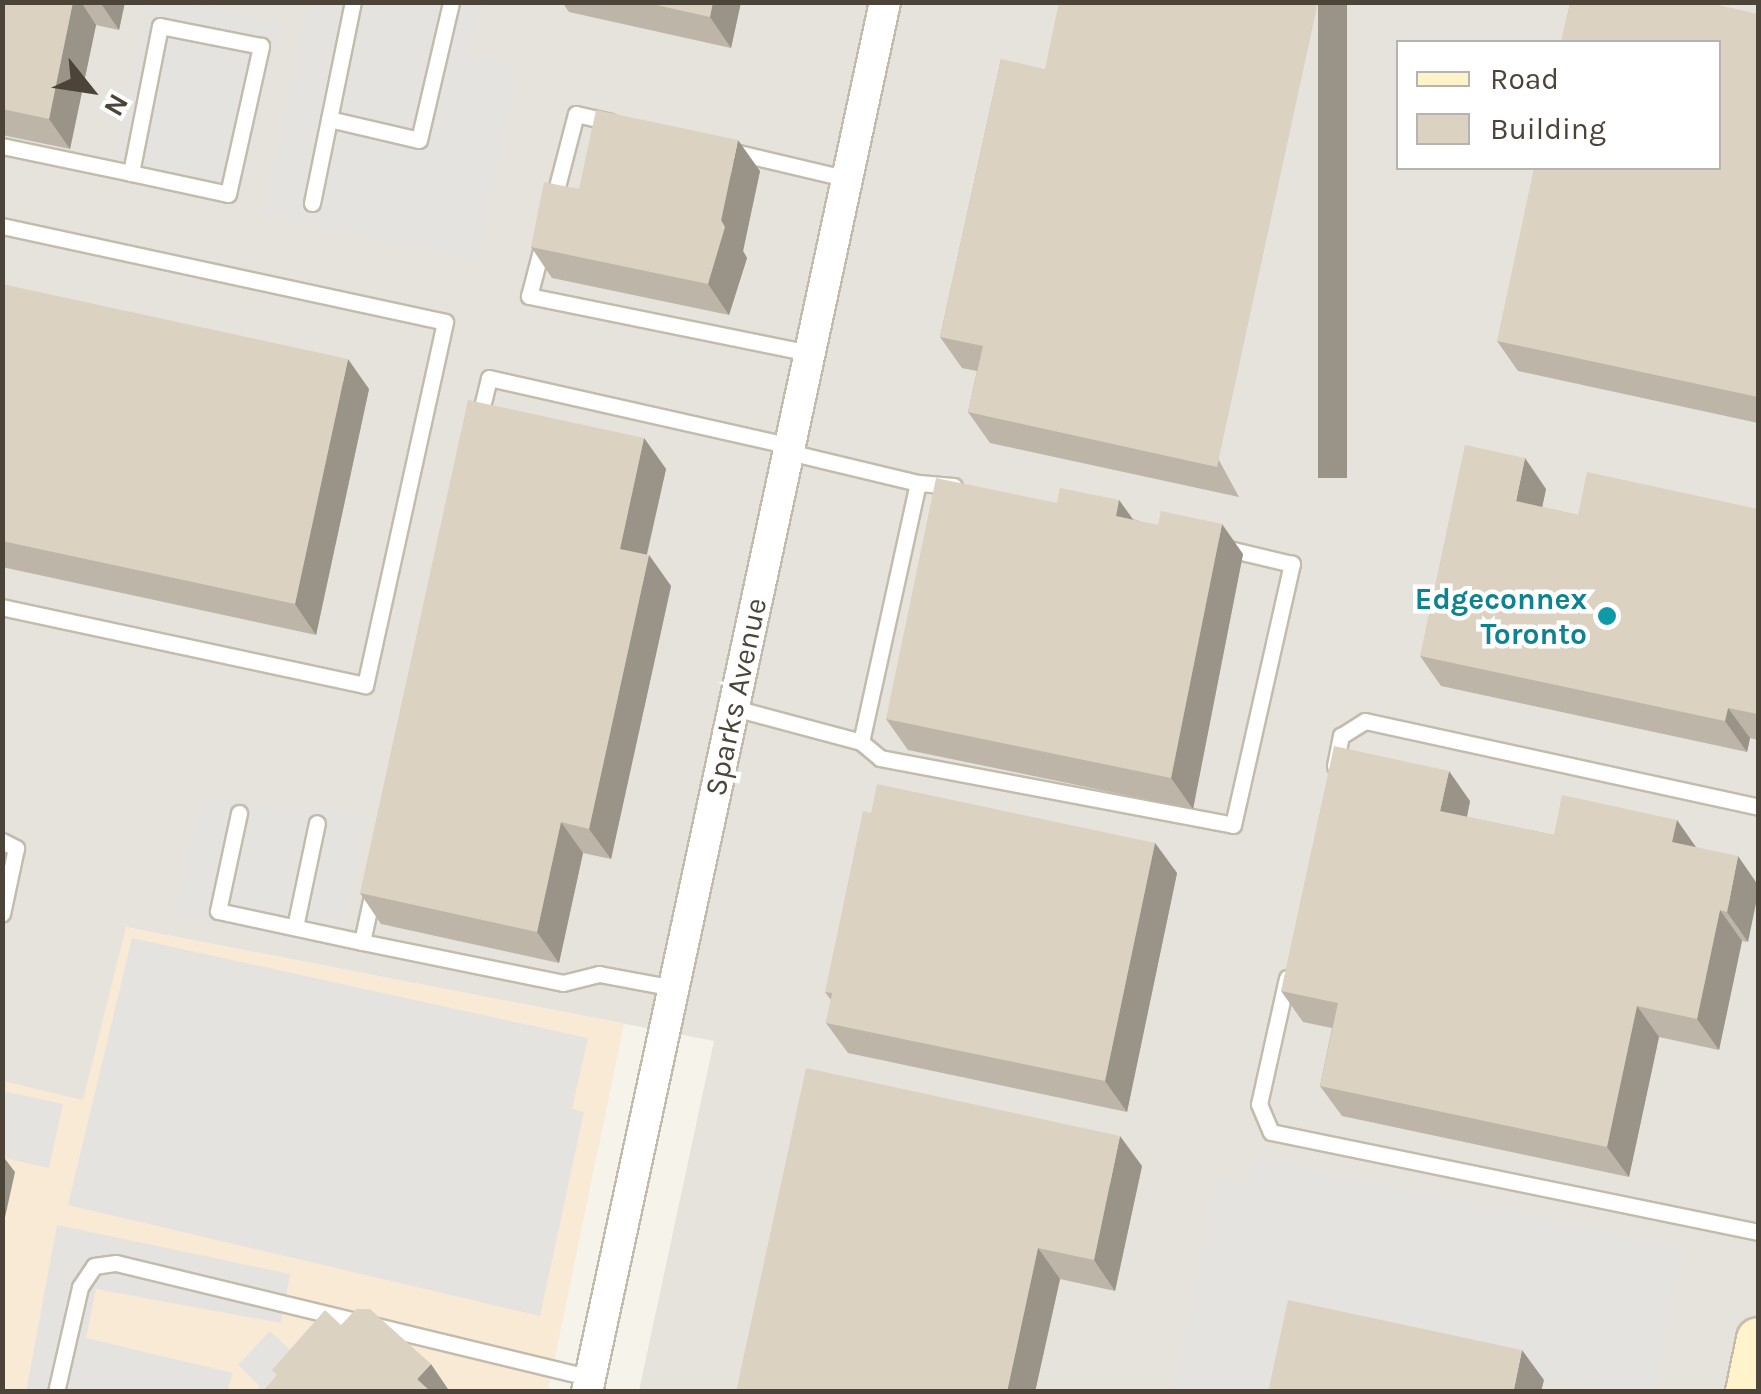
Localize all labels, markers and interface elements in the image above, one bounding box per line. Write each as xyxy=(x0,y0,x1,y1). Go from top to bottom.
north arrow xyxy=(40,40,140,140)
legend xyxy=(1396,40,1721,170)
text: Road xyxy=(1490,61,1559,97)
text: N xyxy=(97,88,136,122)
text: Building xyxy=(1490,111,1606,147)
place label: Edgeconnex Toronto xyxy=(1415,581,1587,652)
street label: Sparks Avenue xyxy=(697,595,775,799)
marker: Edgeconnex Toronto xyxy=(1596,605,1618,627)

